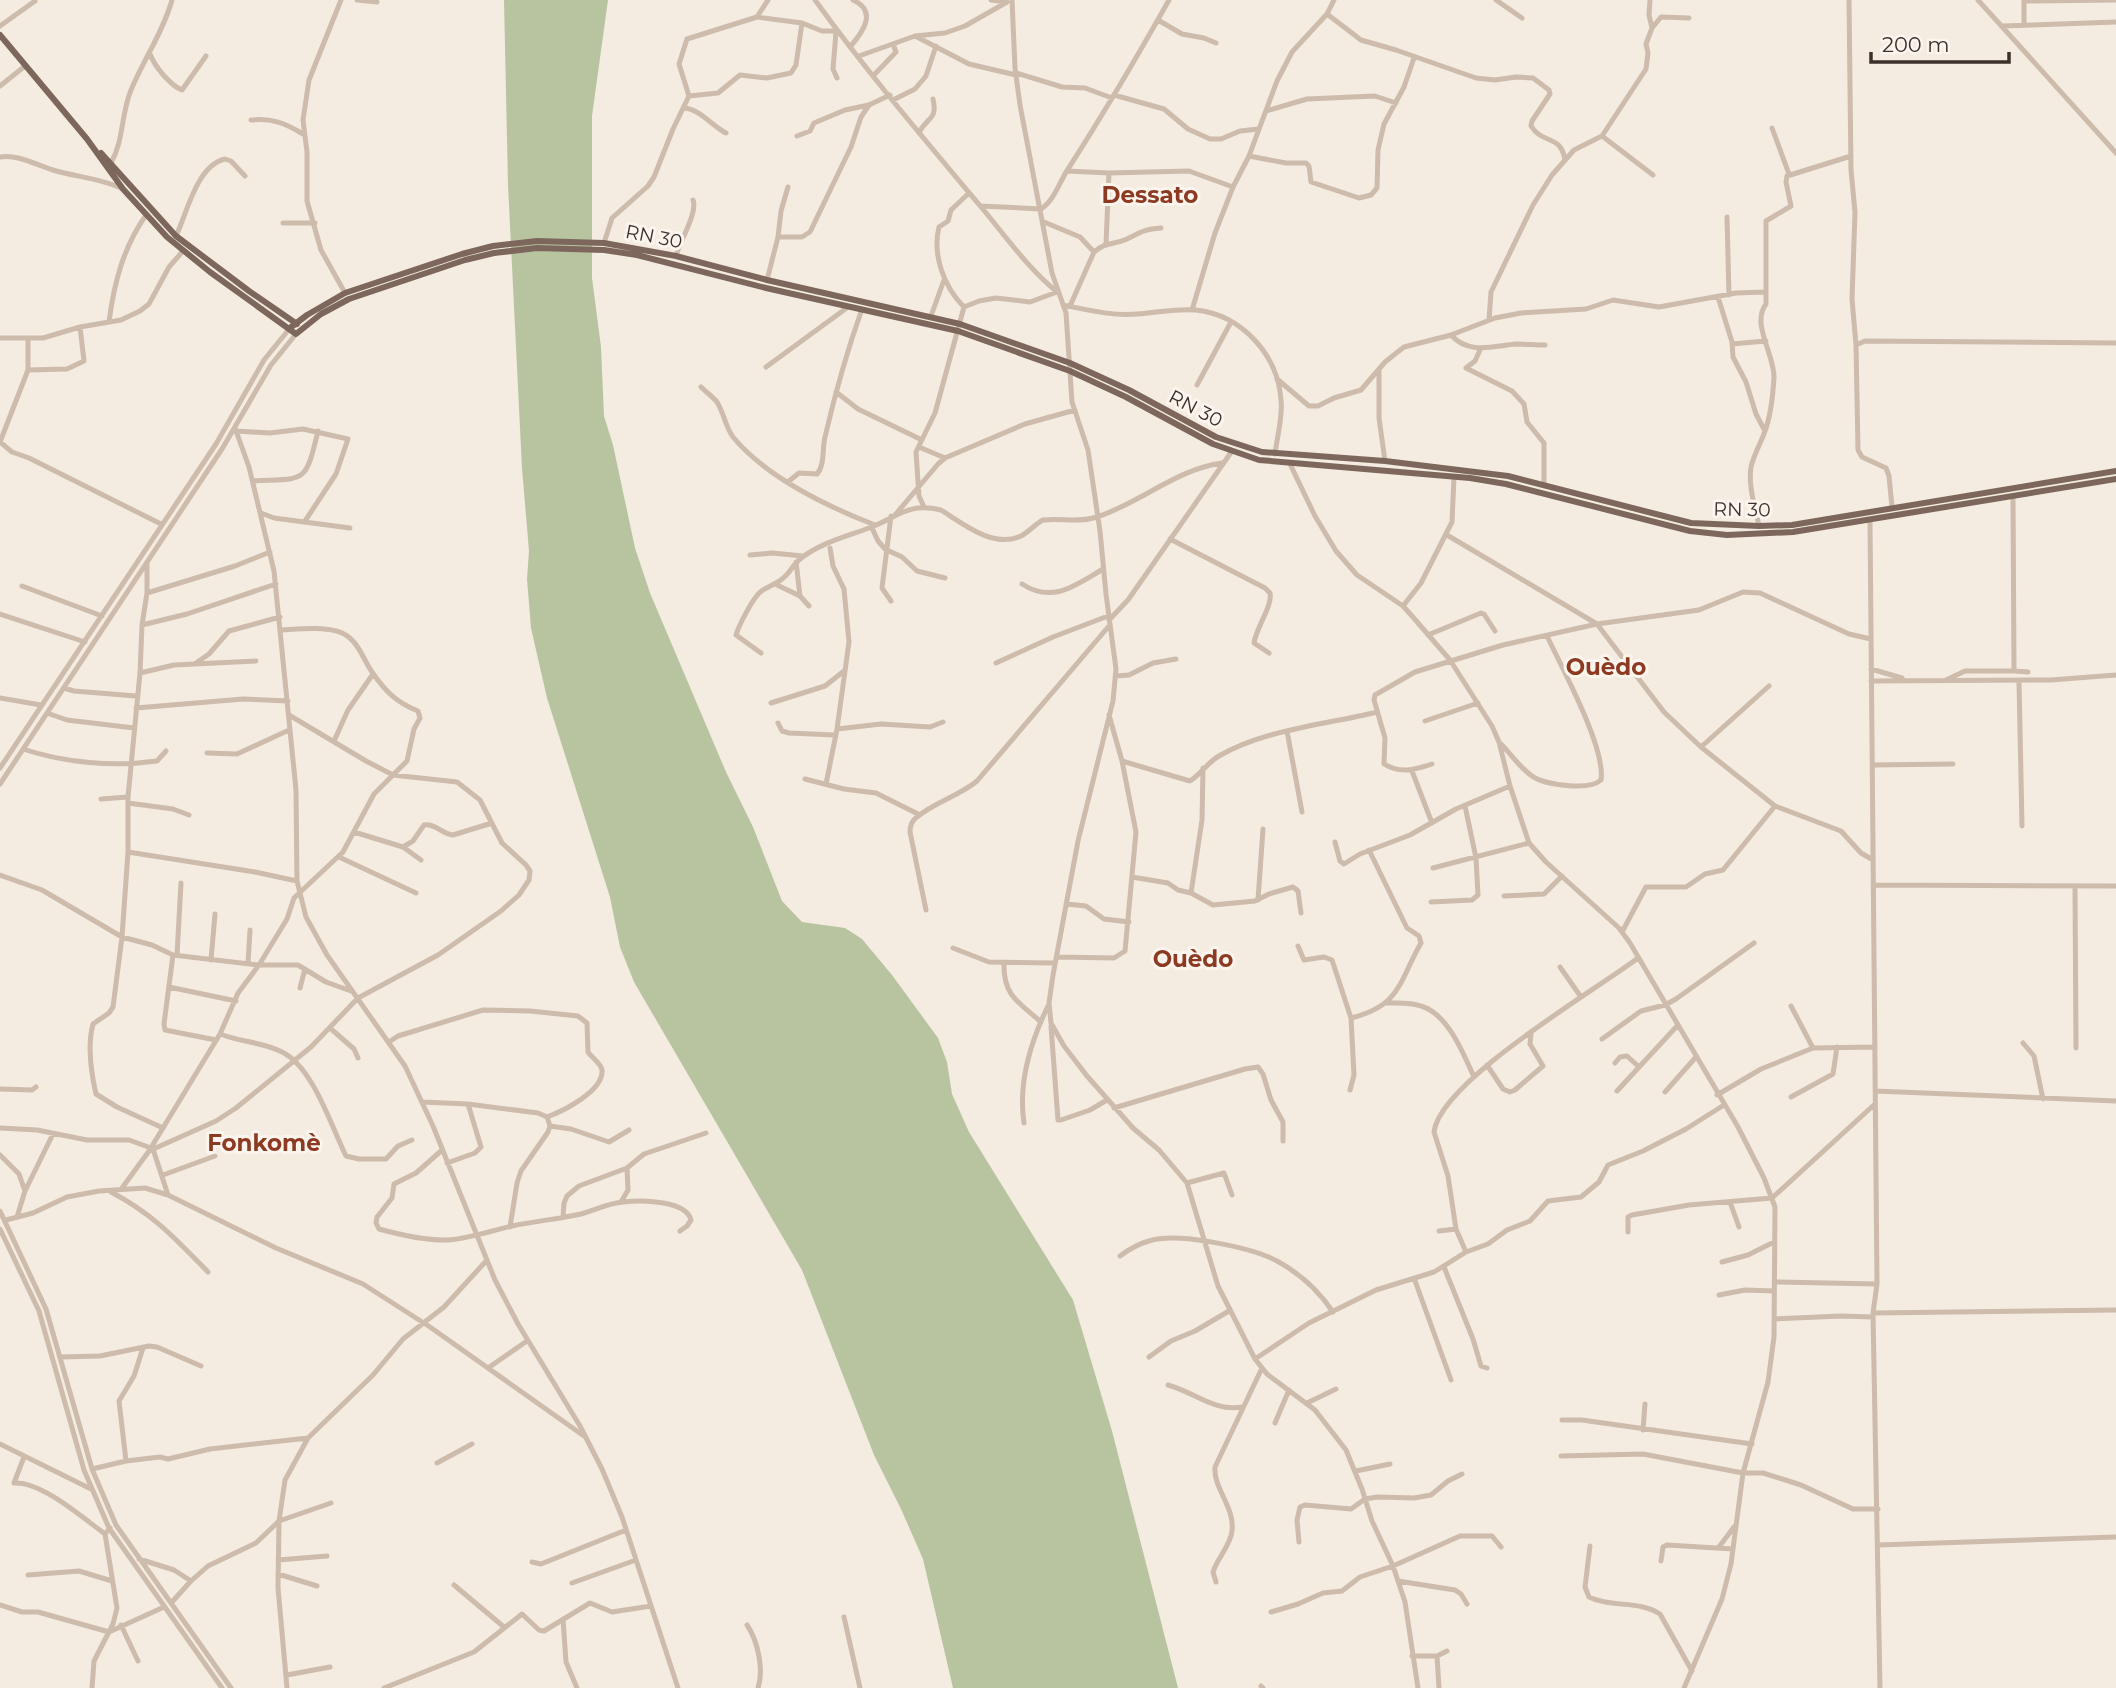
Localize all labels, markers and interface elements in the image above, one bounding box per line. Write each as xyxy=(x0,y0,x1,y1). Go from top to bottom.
scale bar xyxy=(1871,21,2009,65)
text: 200 m xyxy=(1882,32,1949,57)
district label: Dessato xyxy=(1102,181,1198,209)
street label: RN 30 xyxy=(624,220,684,253)
street label: RN 30 xyxy=(1165,385,1227,432)
street label: RN 30 xyxy=(1713,498,1771,521)
district label: Ouèdo xyxy=(1566,653,1646,681)
district label: Ouèdo xyxy=(1153,945,1233,973)
district label: Fonkomè xyxy=(207,1129,321,1157)

